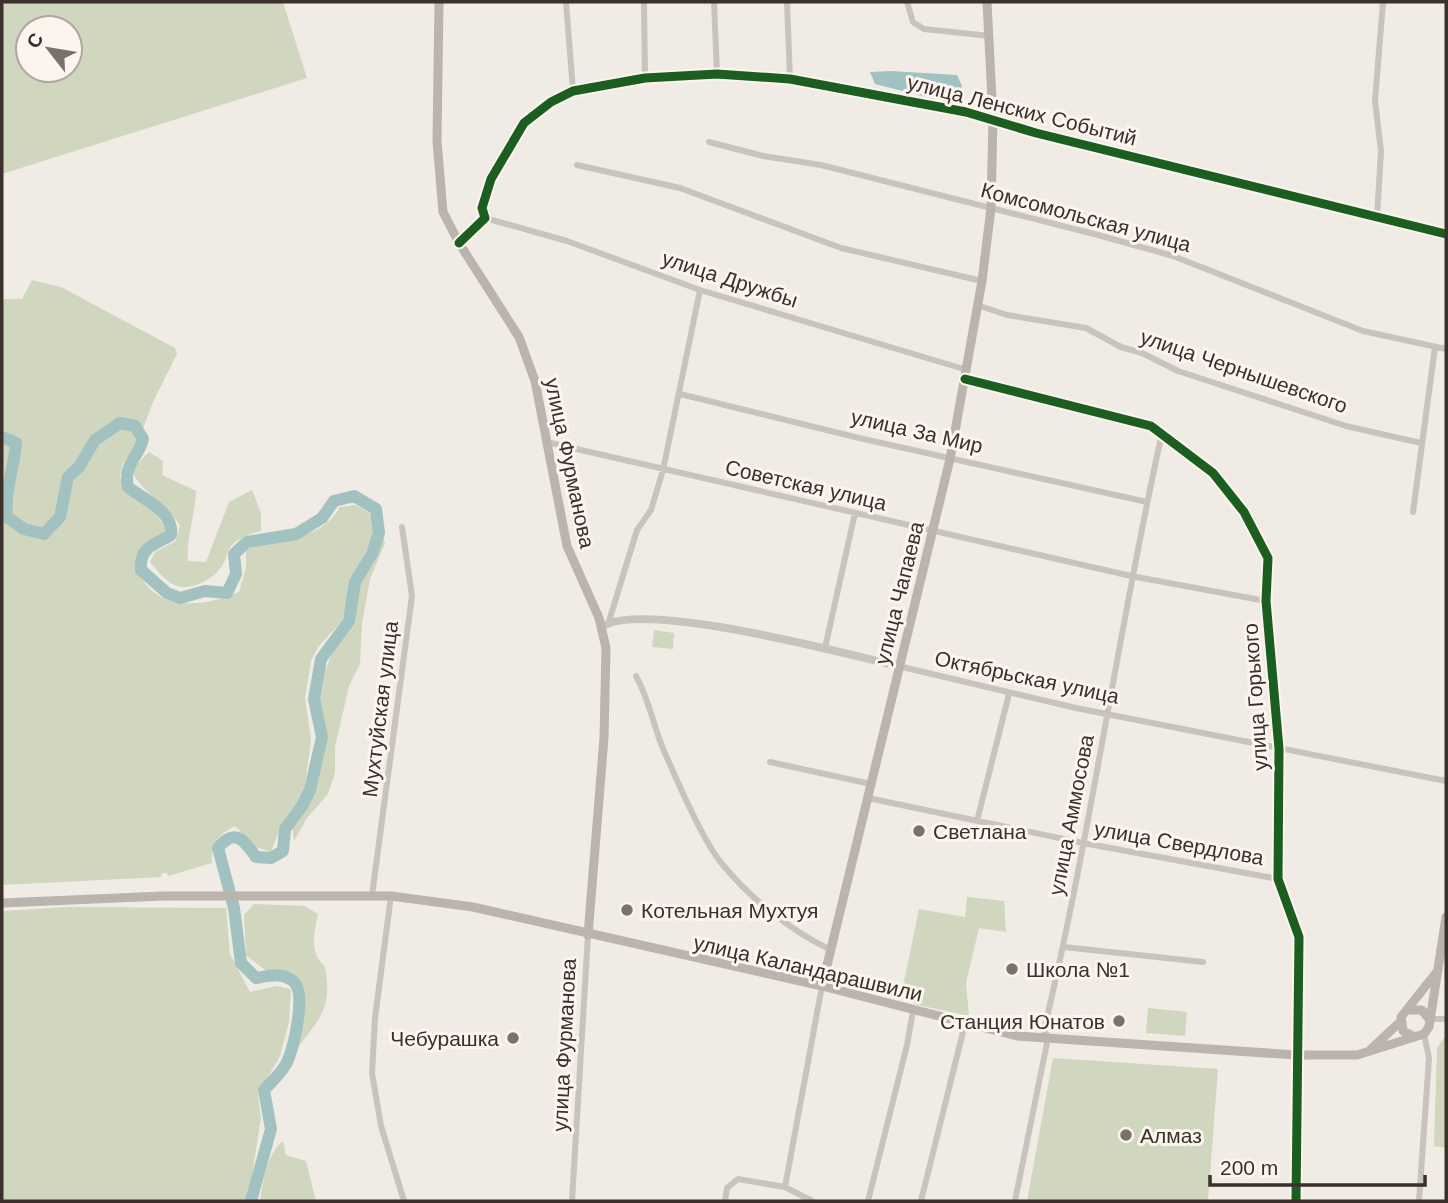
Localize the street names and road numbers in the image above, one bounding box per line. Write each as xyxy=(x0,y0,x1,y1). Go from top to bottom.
street label: улица Ленских Событий xyxy=(905,70,1139,150)
street label: Комсомольская улица xyxy=(979,178,1194,256)
street label: улица Дружбы xyxy=(659,246,801,312)
street label: улица Чернышевского xyxy=(1137,325,1351,417)
street label: улица Фурманова xyxy=(541,376,599,551)
street label: улица За Мир xyxy=(849,405,985,457)
street label: Советская улица xyxy=(723,455,889,515)
street label: улица Чапаева xyxy=(870,519,928,667)
street label: Мухтуйская улица xyxy=(358,619,402,798)
street label: улица Горького xyxy=(1238,622,1272,772)
street label: Октябрьская улица xyxy=(933,646,1122,708)
street label: улица Аммосова xyxy=(1044,732,1098,897)
street label: улица Свердлова xyxy=(1093,817,1266,869)
street label: улица Каландарашвили xyxy=(691,930,925,1006)
street label: улица Фурманова xyxy=(548,957,580,1132)

